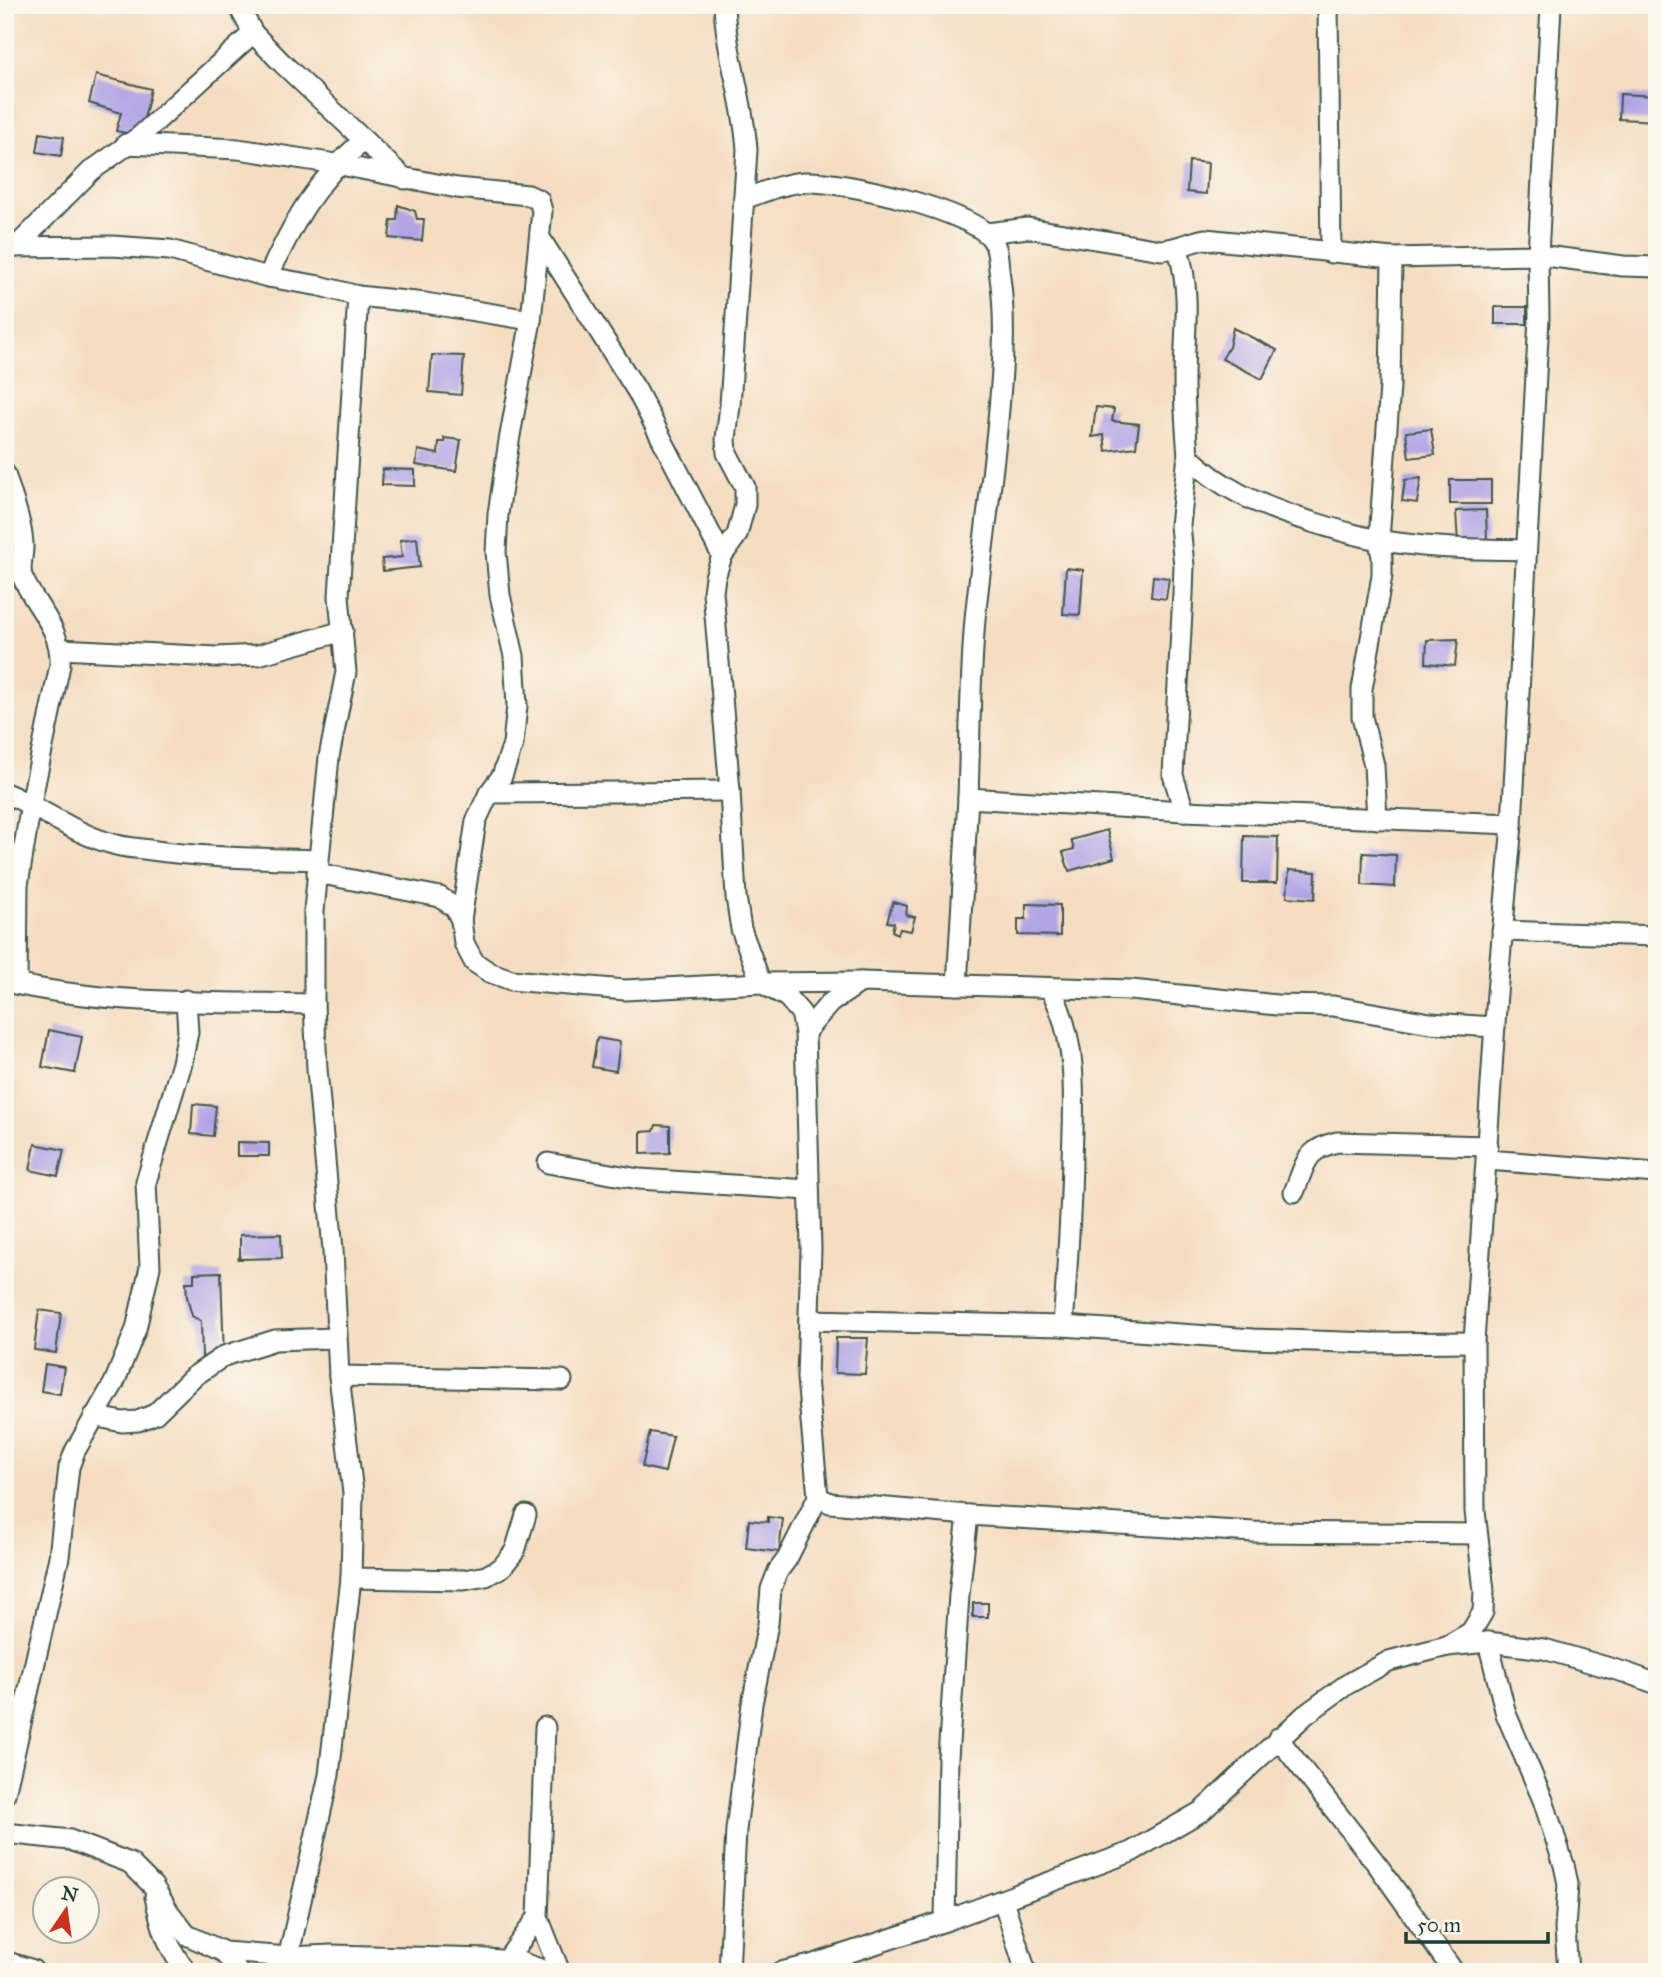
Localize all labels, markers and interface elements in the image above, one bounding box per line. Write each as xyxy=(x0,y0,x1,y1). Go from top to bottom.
north arrow xyxy=(32,1876,102,1946)
text: N xyxy=(59,1881,80,1907)
scale bar xyxy=(1406,1900,1548,1944)
text: 50 m xyxy=(1417,1912,1462,1938)

